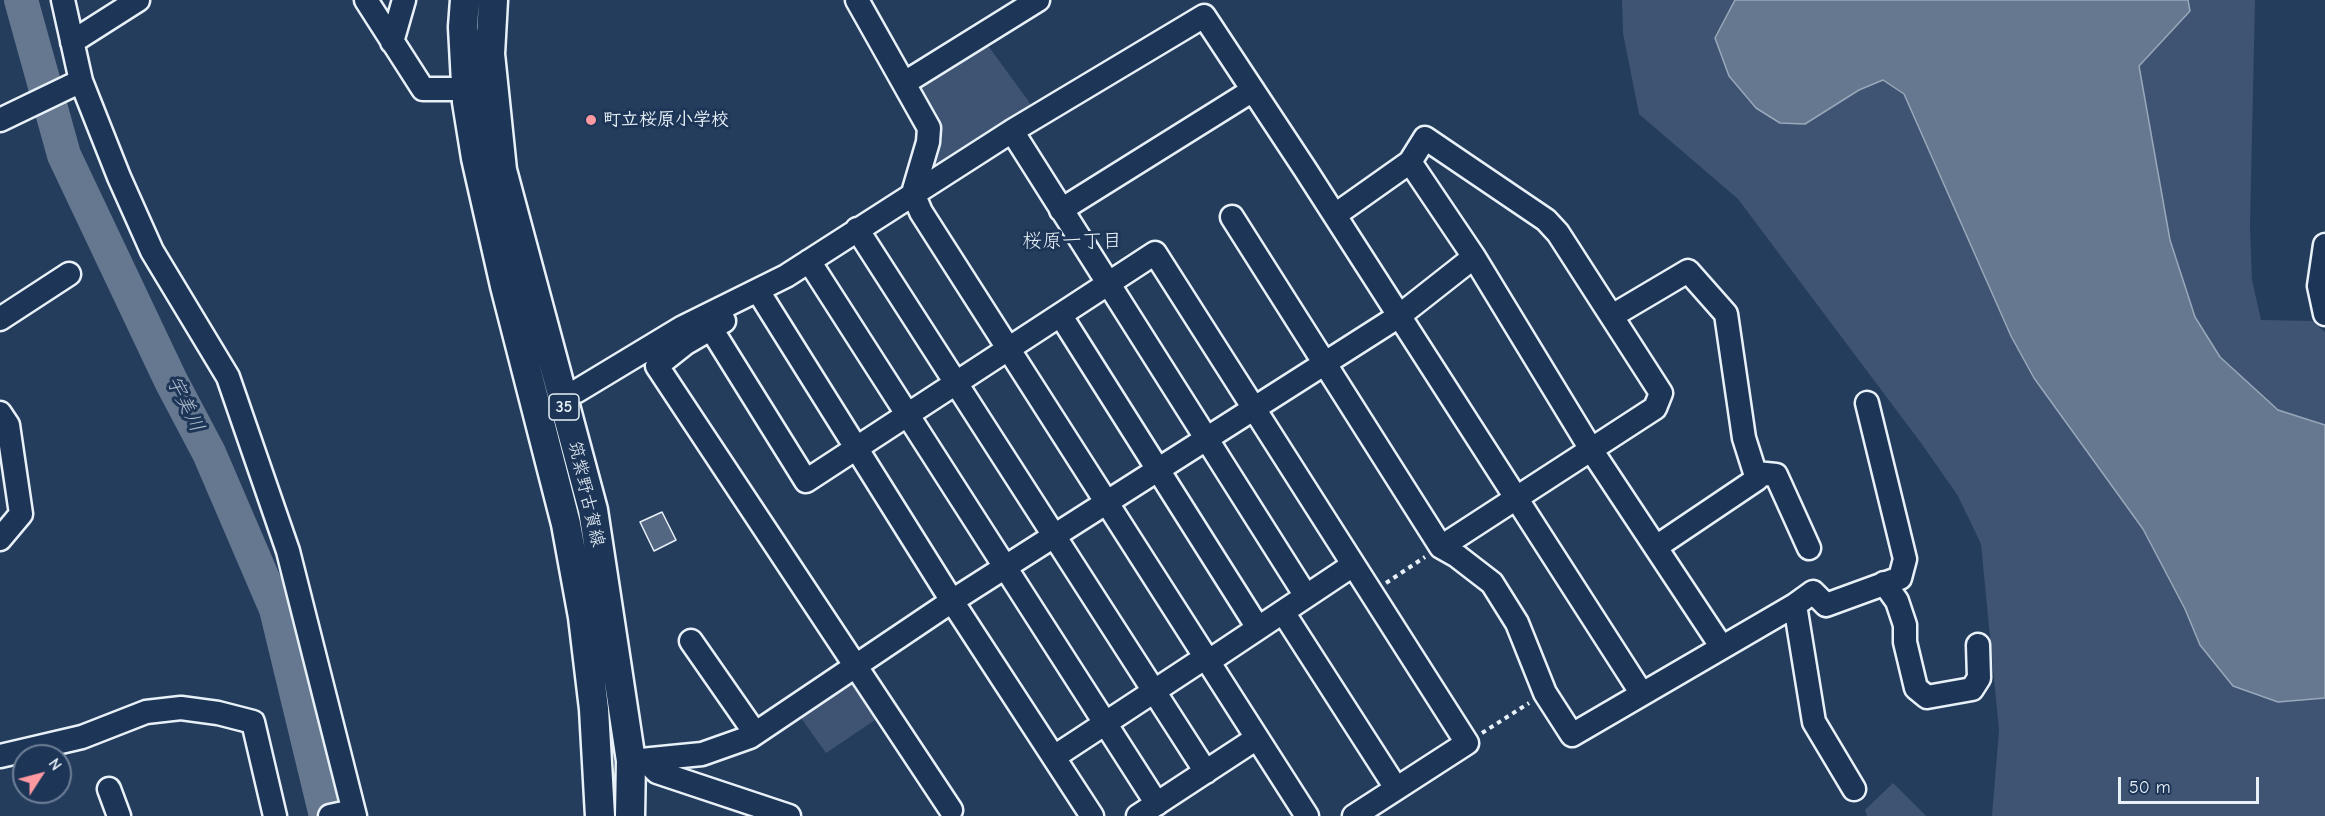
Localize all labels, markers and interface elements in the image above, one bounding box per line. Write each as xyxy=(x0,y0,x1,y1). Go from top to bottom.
place label: 町立桜原小学校 xyxy=(603,109,729,131)
marker: 町立桜原小学校 xyxy=(584,113,598,127)
district label: 桜原一丁目 xyxy=(1022,229,1122,253)
water label: 宇美川 xyxy=(161,372,209,436)
road number: 35 xyxy=(549,394,579,420)
street label: 筑紫野古賀線 xyxy=(563,439,609,549)
north arrow xyxy=(12,744,72,804)
text: N xyxy=(45,755,65,774)
scale bar xyxy=(2121,765,2262,803)
text: 50 m xyxy=(2129,777,2171,798)

